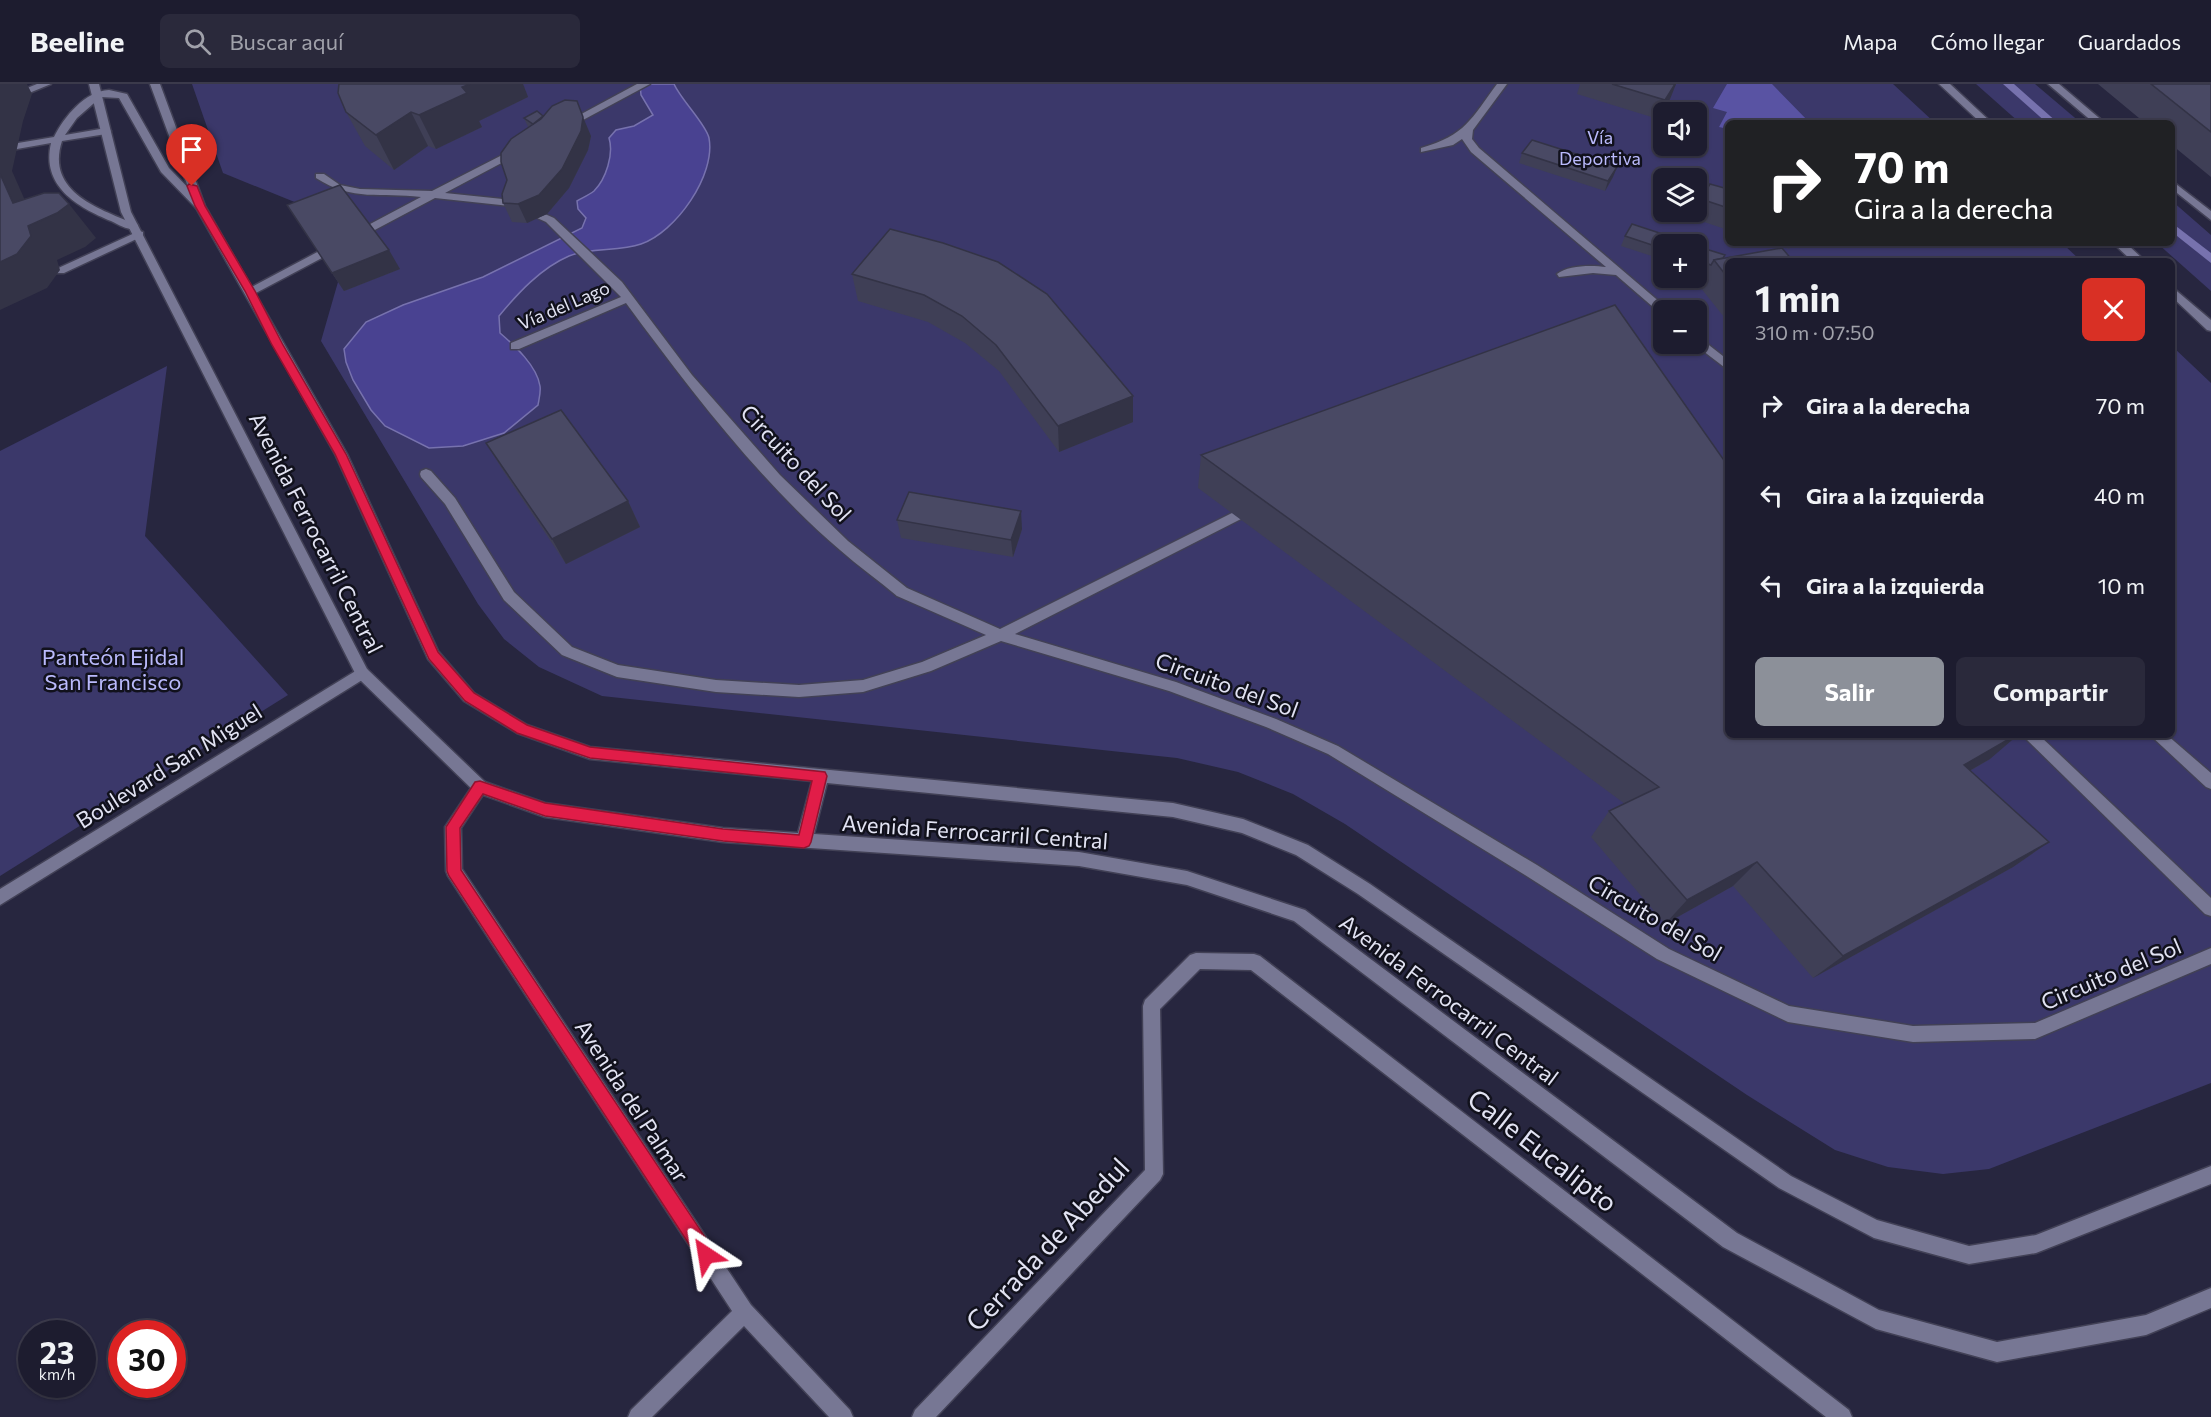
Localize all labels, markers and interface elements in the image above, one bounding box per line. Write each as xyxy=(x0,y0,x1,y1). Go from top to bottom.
search box xyxy=(160,14,580,68)
text: Beeline xyxy=(30,24,124,58)
icon: search xyxy=(181,25,214,58)
text: Buscar aquí xyxy=(229,28,344,55)
text: Mapa xyxy=(1843,29,1898,54)
text: Cómo llegar xyxy=(1931,29,2045,54)
text: Guardados xyxy=(2078,29,2181,54)
map controls xyxy=(1653,102,1707,354)
button: sound xyxy=(1653,102,1707,156)
pin xyxy=(166,124,217,186)
park label: Vía Deportiva xyxy=(1559,126,1641,169)
icon: arrive xyxy=(175,133,208,166)
text: 70 m xyxy=(1854,140,1949,192)
icon: right xyxy=(1755,144,1833,222)
button: layers xyxy=(1653,168,1707,222)
text: Gira a la derecha xyxy=(1854,192,2053,225)
button: + xyxy=(1653,234,1707,288)
text: 1 min xyxy=(1755,275,1840,319)
street label: Vía del Lago xyxy=(514,276,613,334)
button: close xyxy=(2082,278,2145,341)
button: − xyxy=(1653,300,1707,354)
text: 310 m · 07:50 xyxy=(1755,320,1874,344)
icon: right xyxy=(1755,389,1788,422)
text: Gira a la derecha xyxy=(1806,392,1970,419)
text: 70 m xyxy=(2096,392,2145,419)
street label: Circuito del Sol xyxy=(735,399,857,527)
street label: Avenida Ferrocarril Central xyxy=(244,408,389,658)
icon: left xyxy=(1755,479,1788,512)
text: Gira a la izquierda xyxy=(1806,482,1984,509)
text: 40 m xyxy=(2094,482,2145,509)
icon: left xyxy=(1755,569,1788,602)
text: Gira a la izquierda xyxy=(1806,572,1984,599)
text: 10 m xyxy=(2098,572,2145,599)
park label: Panteón Ejidal San Francisco xyxy=(42,643,184,695)
street label: Circuito del Sol xyxy=(1152,646,1302,723)
button: Salir xyxy=(1755,657,1944,726)
button: Compartir xyxy=(1956,657,2145,726)
street label: Boulevard San Miguel xyxy=(71,697,267,834)
street label: Avenida Ferrocarril Central xyxy=(841,809,1109,854)
street label: Circuito del Sol xyxy=(1584,868,1727,967)
street label: Avenida Ferrocarril Central xyxy=(1335,908,1564,1091)
street label: Circuito del Sol xyxy=(2037,932,2185,1015)
street label: Avenida del Palmar xyxy=(570,1015,695,1187)
street label: Calle Eucalipto xyxy=(1461,1081,1624,1219)
street label: Cerrada de Abedul xyxy=(958,1151,1136,1337)
position arrow xyxy=(674,1223,738,1287)
speed limit sign: 30 xyxy=(108,1320,186,1398)
text: 23 xyxy=(40,1333,74,1370)
text: km/h xyxy=(39,1365,75,1383)

